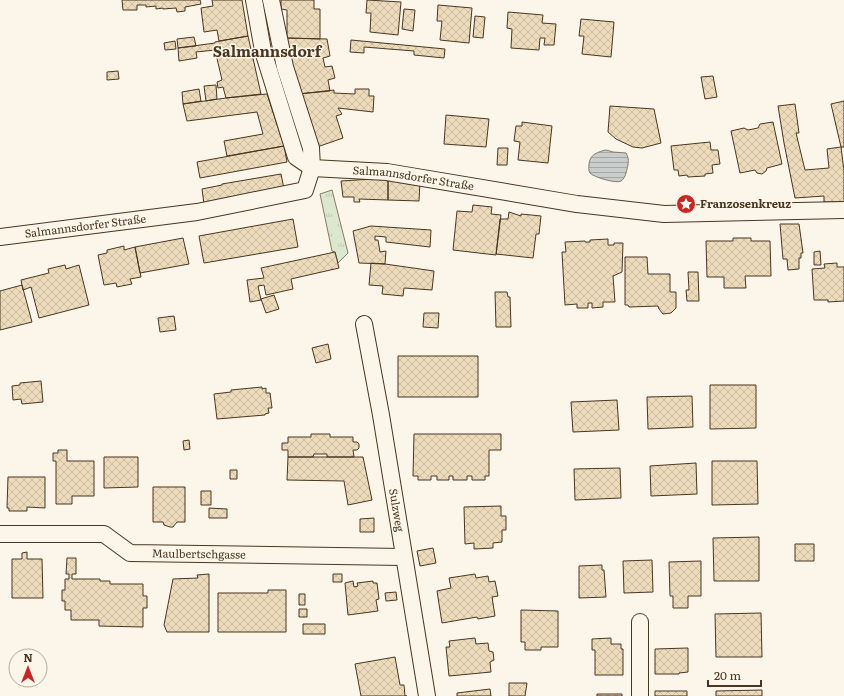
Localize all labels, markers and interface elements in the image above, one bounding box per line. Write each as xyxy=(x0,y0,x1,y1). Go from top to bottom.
district label: Salmannsdorf xyxy=(213,39,323,62)
street label: Salmannsdorfer Straße xyxy=(352,161,476,194)
place icon: Franzosenkreuz xyxy=(675,193,697,215)
place label: Franzosenkreuz xyxy=(700,195,791,211)
street label: Salmannsdorfer Straße xyxy=(24,210,147,241)
street label: Sulzweg xyxy=(386,487,409,534)
street label: Maulbertschgasse xyxy=(152,544,246,562)
north arrow xyxy=(8,648,48,688)
text: N xyxy=(23,649,33,665)
scale bar xyxy=(708,662,761,688)
text: 20 m xyxy=(714,666,741,684)

